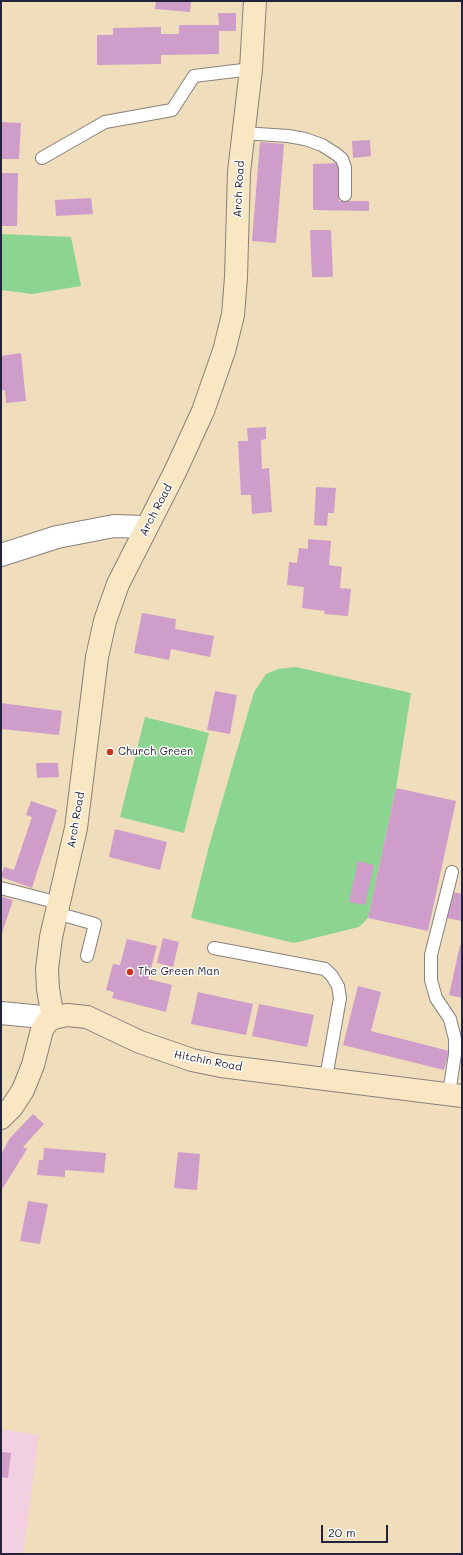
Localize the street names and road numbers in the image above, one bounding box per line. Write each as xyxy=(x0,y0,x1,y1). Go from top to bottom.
street label: Arch Road xyxy=(231,160,247,218)
street label: Arch Road xyxy=(137,482,175,538)
street label: Arch Road xyxy=(65,791,87,849)
street label: Hitchin Road xyxy=(173,1048,243,1074)

